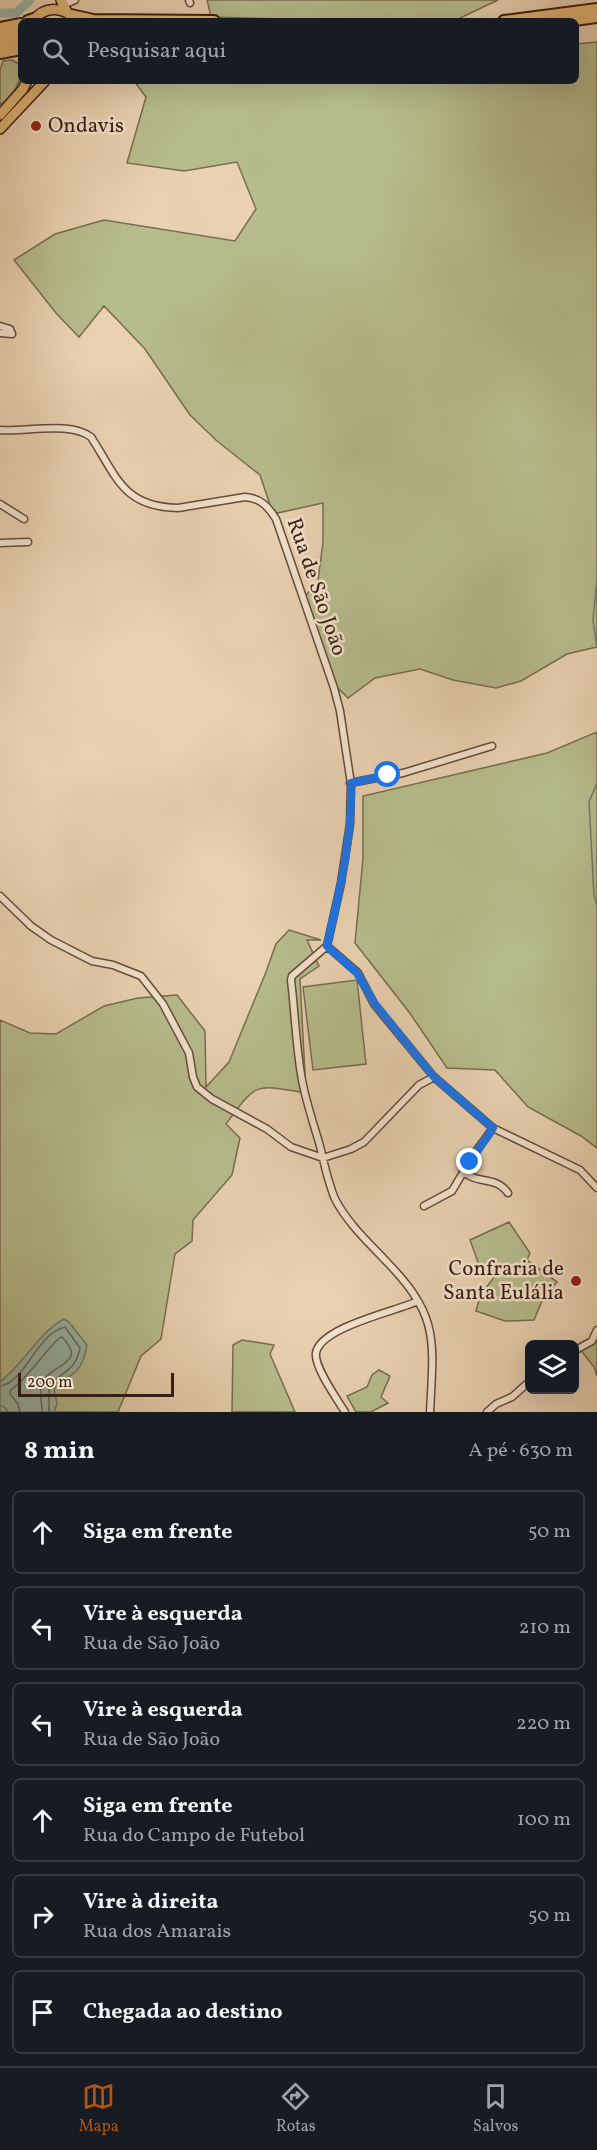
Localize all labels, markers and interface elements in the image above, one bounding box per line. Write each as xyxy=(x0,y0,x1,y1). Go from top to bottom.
search box xyxy=(18,18,579,84)
icon: search xyxy=(39,35,72,68)
text: Pesquisar aqui xyxy=(87,36,226,67)
place label: Ondavis xyxy=(48,112,124,141)
marker: Ondavis xyxy=(29,119,43,133)
street label: Rua de São João xyxy=(279,514,353,660)
route start xyxy=(374,761,400,787)
route end xyxy=(456,1148,482,1174)
place label: Confraria de Santa Eulália xyxy=(443,1255,564,1308)
marker: Confraria de Santa Eulália xyxy=(569,1274,583,1288)
map controls xyxy=(525,1340,579,1394)
button: layers xyxy=(525,1340,579,1394)
scale bar xyxy=(18,1370,174,1398)
text: 200 m xyxy=(27,1372,72,1394)
text: 8 min xyxy=(24,1433,95,1469)
text: A pé · 630 m xyxy=(469,1437,573,1465)
icon: ahead xyxy=(26,1516,59,1549)
text: Siga em frente xyxy=(83,1517,233,1548)
text: 50 m xyxy=(528,1518,571,1546)
text: Vire à esquerda xyxy=(83,1599,243,1630)
icon: left xyxy=(26,1612,59,1645)
text: 210 m xyxy=(519,1614,571,1642)
text: Rua de São João xyxy=(83,1630,220,1658)
text: Vire à esquerda xyxy=(83,1695,243,1726)
icon: left xyxy=(26,1708,59,1741)
text: 220 m xyxy=(516,1710,571,1738)
text: Rua de São João xyxy=(83,1726,220,1754)
text: Siga em frente xyxy=(83,1791,233,1822)
icon: ahead xyxy=(26,1804,59,1837)
text: 100 m xyxy=(517,1806,571,1834)
text: Rua do Campo de Futebol xyxy=(83,1822,305,1850)
text: Vire à direita xyxy=(83,1887,219,1918)
icon: right xyxy=(26,1900,59,1933)
text: 50 m xyxy=(528,1902,571,1930)
text: Rua dos Amarais xyxy=(83,1918,231,1946)
icon: arrive xyxy=(26,1996,59,2029)
text: Chegada ao destino xyxy=(83,1997,283,2028)
tab: Mapa xyxy=(79,2080,119,2138)
tab: Rotas xyxy=(276,2080,316,2138)
tab: Salvos xyxy=(473,2080,518,2138)

